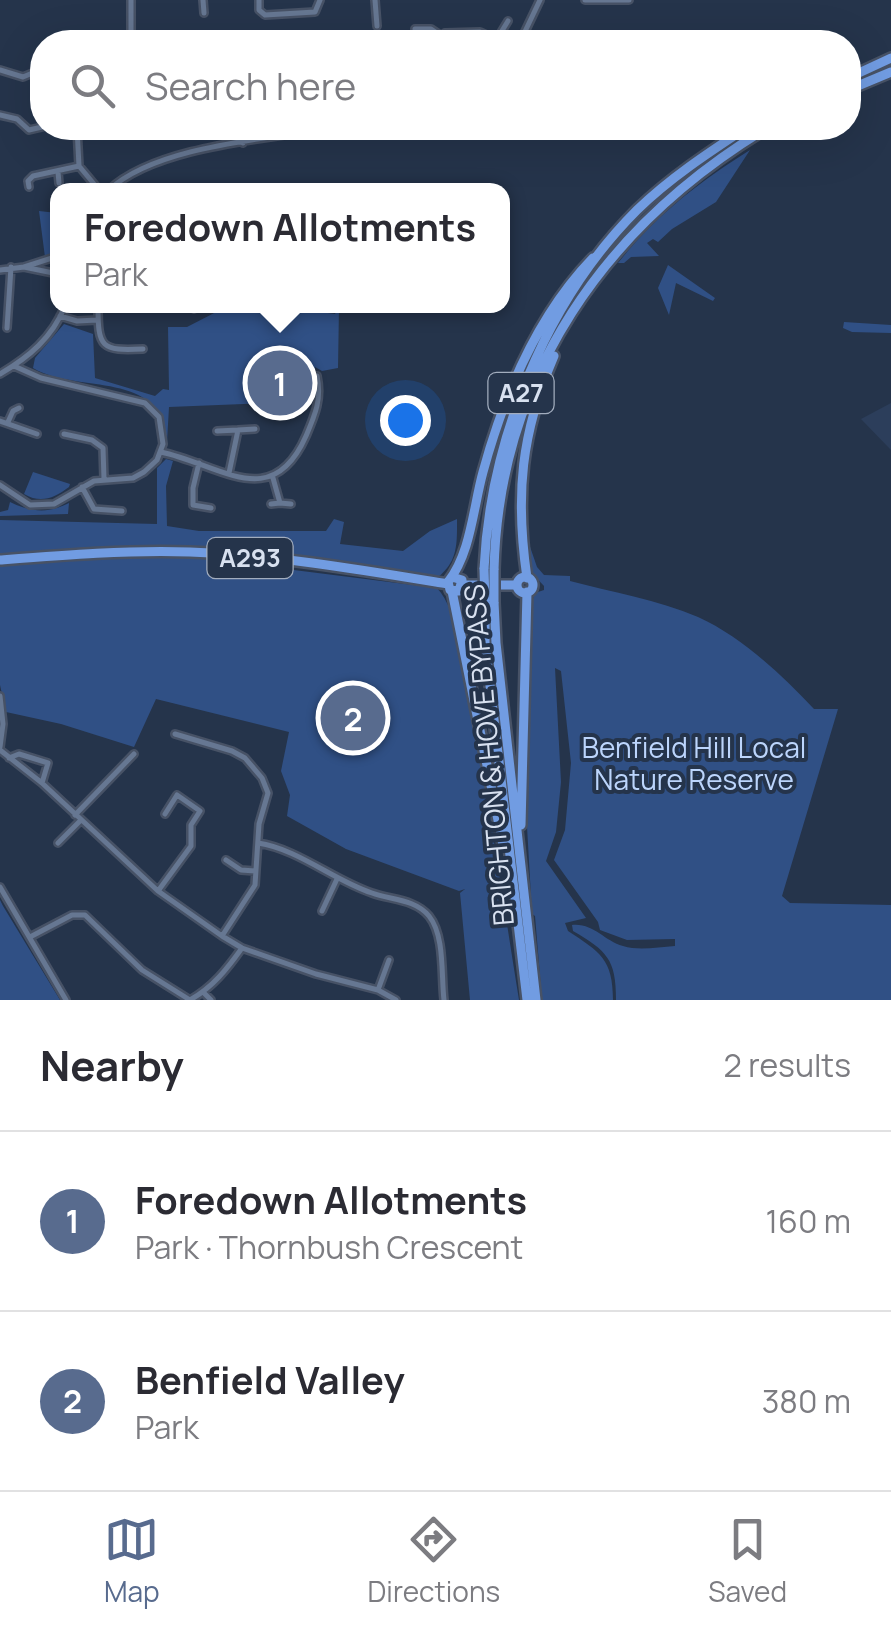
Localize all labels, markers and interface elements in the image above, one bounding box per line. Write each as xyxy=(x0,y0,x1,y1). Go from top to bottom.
search box xyxy=(30,30,861,140)
icon: search xyxy=(65,58,120,113)
text: Search here xyxy=(145,59,356,111)
popup xyxy=(50,183,510,313)
text: Foredown Allotments xyxy=(84,200,476,252)
text: Park xyxy=(84,252,148,296)
pin: 1 xyxy=(248,346,312,420)
road number: A27 xyxy=(488,373,554,413)
your location xyxy=(380,395,431,446)
road number: A293 xyxy=(208,538,292,578)
street label: BRIGHTON & HOVE BYPASS xyxy=(454,583,522,927)
pin: 2 xyxy=(320,680,386,756)
park label: Benfield Hill Local Nature Reserve xyxy=(582,728,806,798)
text: Nearby xyxy=(40,1036,184,1094)
text: 2 results xyxy=(724,1043,851,1087)
text: Foredown Allotments xyxy=(135,1173,527,1225)
text: 1 xyxy=(65,1199,80,1243)
text: 160 m xyxy=(766,1199,851,1243)
text: Park · Thornbush Crescent xyxy=(135,1225,523,1269)
text: Benfield Valley xyxy=(135,1353,405,1405)
text: 2 xyxy=(63,1379,82,1423)
text: 380 m xyxy=(762,1379,851,1423)
text: Park xyxy=(135,1405,199,1449)
tab: Map xyxy=(104,1512,160,1610)
tab: Directions xyxy=(368,1512,500,1610)
tab: Saved xyxy=(708,1512,787,1610)

